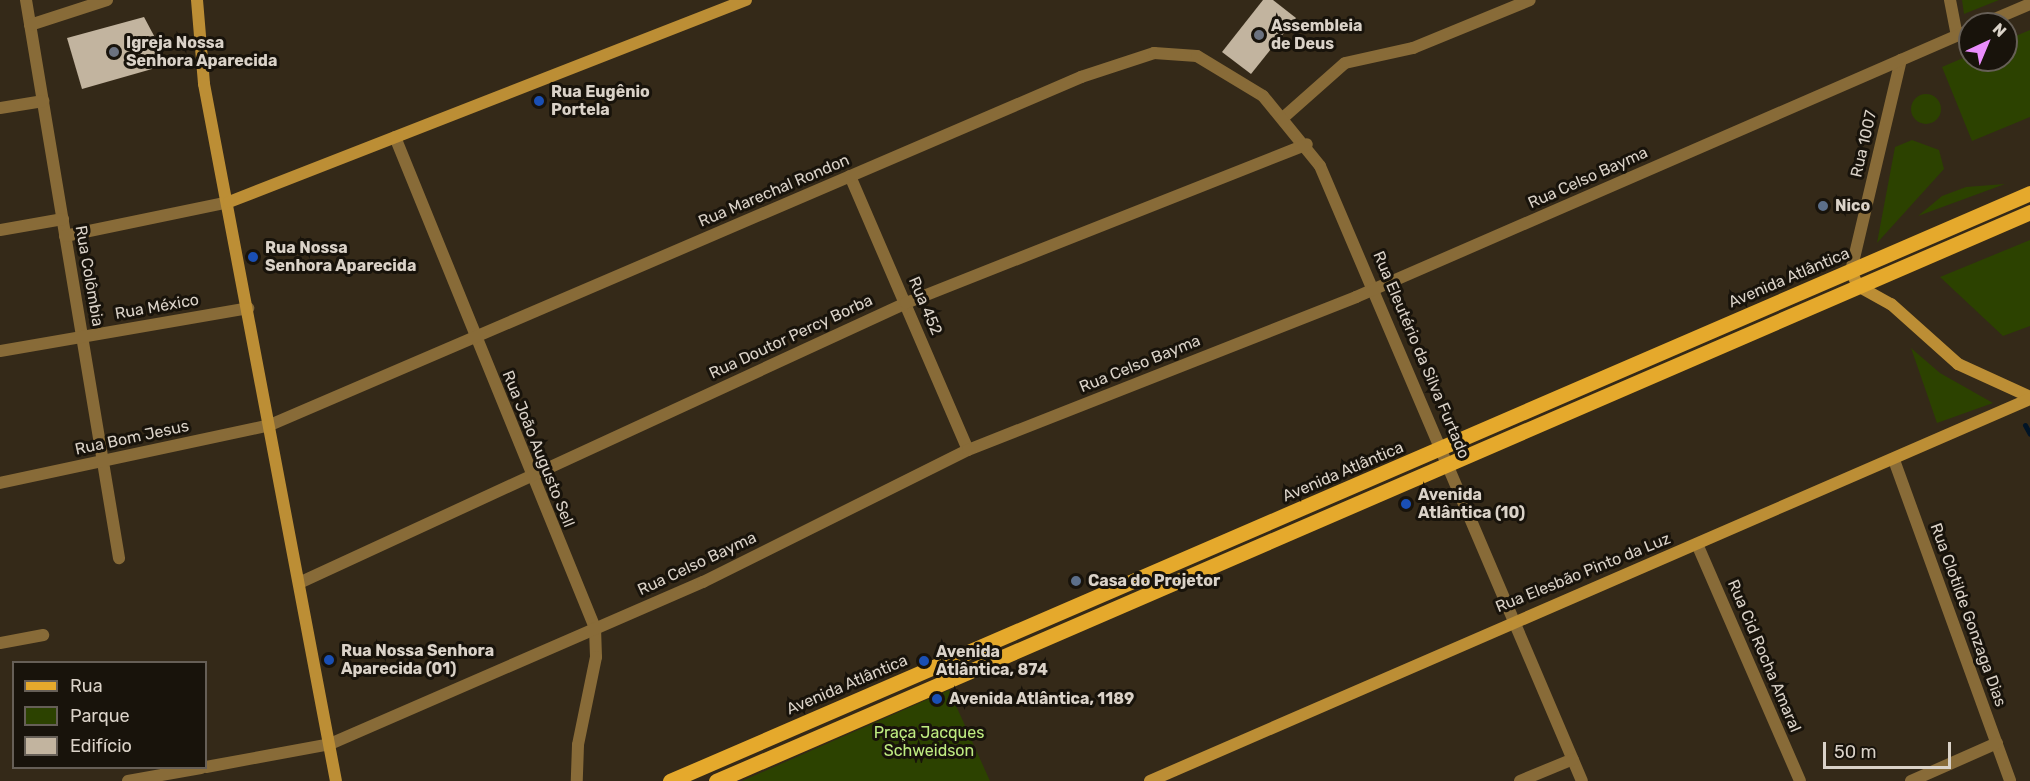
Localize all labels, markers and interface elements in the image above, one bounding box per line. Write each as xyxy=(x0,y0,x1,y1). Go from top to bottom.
north arrow xyxy=(1958,12,2018,72)
place label: Assembleia de Deus xyxy=(1271,16,1363,54)
text: N xyxy=(1989,19,2010,41)
marker: Assembleia de Deus xyxy=(1252,28,1266,42)
place label: Igreja Nossa Senhora Aparecida xyxy=(126,33,278,71)
marker: Igreja Nossa Senhora Aparecida xyxy=(107,45,121,59)
place label: Rua Eugênio Portela xyxy=(551,82,650,120)
marker: Rua Eugênio Portela xyxy=(532,94,546,108)
street label: Rua 1007 xyxy=(1847,109,1881,179)
street label: Rua Celso Bayma xyxy=(1525,143,1651,213)
street label: Rua Marechal Rondon xyxy=(696,150,852,232)
place label: Nico xyxy=(1835,196,1870,216)
marker: Nico xyxy=(1816,199,1830,213)
street label: Rua Colômbia xyxy=(71,224,107,328)
place label: Rua Nossa Senhora Aparecida xyxy=(265,238,417,276)
street label: Avenida Atlântica xyxy=(1725,244,1853,312)
street label: Rua Eleutério da Silva Furtado xyxy=(1369,248,1473,462)
marker: Rua Nossa Senhora Aparecida xyxy=(246,250,260,264)
street label: Rua 452 xyxy=(904,274,946,338)
street label: Rua México xyxy=(114,290,200,324)
street label: Rua Doutor Percy Borba xyxy=(706,291,876,383)
street label: Rua Celso Bayma xyxy=(1077,331,1203,397)
street label: Rua João Augusto Sell xyxy=(498,368,578,530)
street label: Rua Bom Jesus xyxy=(73,417,191,459)
street label: Avenida Atlântica xyxy=(1279,438,1407,506)
place label: Avenida Atlântica (10) xyxy=(1418,485,1525,523)
marker: Avenida Atlântica (10) xyxy=(1399,497,1413,511)
street label: Rua Clotilde Gonzaga Dias xyxy=(1926,521,2010,709)
street label: Rua Celso Bayma xyxy=(635,528,759,600)
street label: Rua Elesbão Pinto da Luz xyxy=(1493,529,1673,617)
place label: Casa do Projetor xyxy=(1088,571,1220,591)
marker: Casa do Projetor xyxy=(1069,574,1083,588)
street label: Rua Cid Rocha Amaral xyxy=(1723,577,1805,735)
place label: Rua Nossa Senhora Aparecida (01) xyxy=(341,641,494,679)
place label: Avenida Atlântica, 874 xyxy=(936,642,1048,680)
street label: Avenida Atlântica xyxy=(783,651,911,719)
marker: Rua Nossa Senhora Aparecida (01) xyxy=(322,653,336,667)
marker: Avenida Atlântica, 874 xyxy=(917,654,931,668)
legend xyxy=(12,661,207,769)
text: Rua xyxy=(70,675,103,697)
place label: Avenida Atlântica, 1189 xyxy=(949,689,1135,709)
marker: Avenida Atlântica, 1189 xyxy=(930,692,944,706)
text: Parque xyxy=(70,705,130,727)
park label: Praça Jacques Schweidson xyxy=(874,723,984,761)
scale bar xyxy=(1826,730,1954,768)
text: Edifício xyxy=(70,735,132,757)
text: 50 m xyxy=(1834,741,1877,763)

